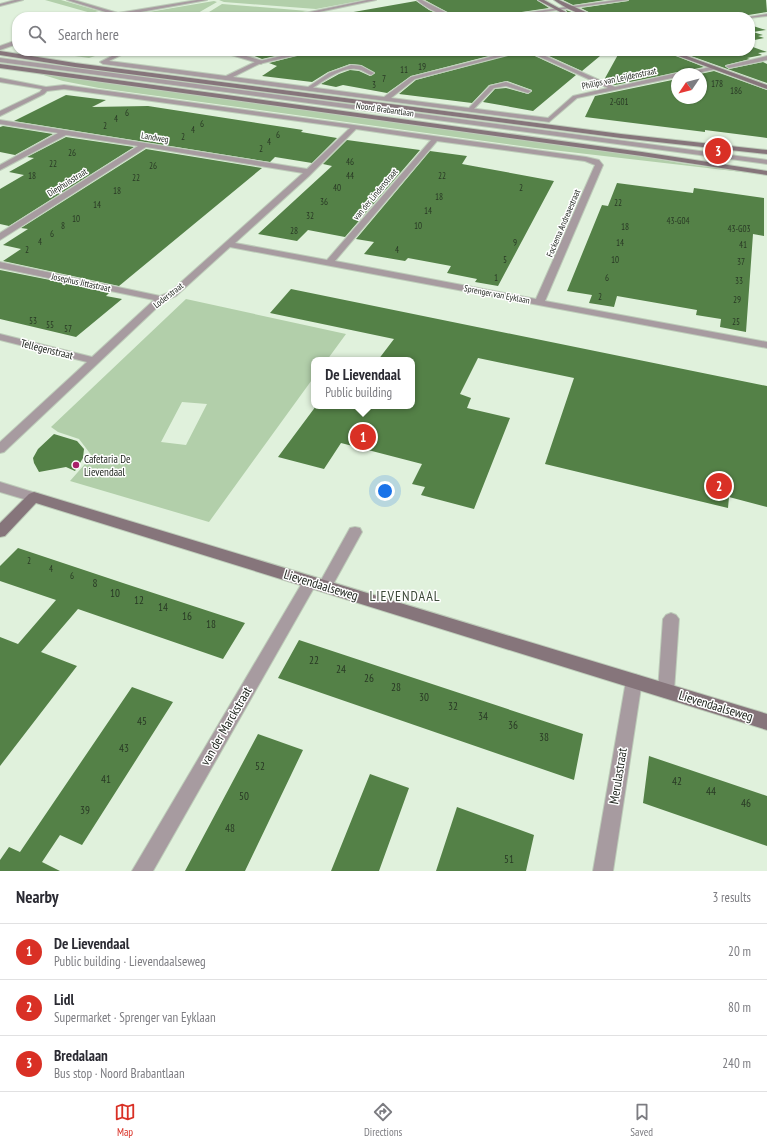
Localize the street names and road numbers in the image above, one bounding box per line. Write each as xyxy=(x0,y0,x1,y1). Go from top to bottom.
street label: Philips van Leijdenstraat xyxy=(581,65,658,92)
street label: Noord Brabantlaan xyxy=(355,99,415,119)
street label: Landweg xyxy=(140,129,170,145)
street label: Diephuisstraat xyxy=(45,165,89,199)
street label: van der Lindenstraat xyxy=(350,166,400,222)
street label: Fockema Andreaestraat xyxy=(544,187,582,258)
street label: Josephus Jittastraat xyxy=(50,270,112,294)
street label: Loderstraat xyxy=(151,280,186,310)
street label: Sprenger van Eyklaan xyxy=(463,282,531,306)
street label: Tellegenstraat xyxy=(19,336,75,362)
street label: Lievendaalseweg xyxy=(282,566,360,604)
street label: van der Marckstraat xyxy=(197,683,256,768)
street label: Lievendaalseweg xyxy=(677,687,755,725)
street label: Merulastraat xyxy=(605,746,631,805)

